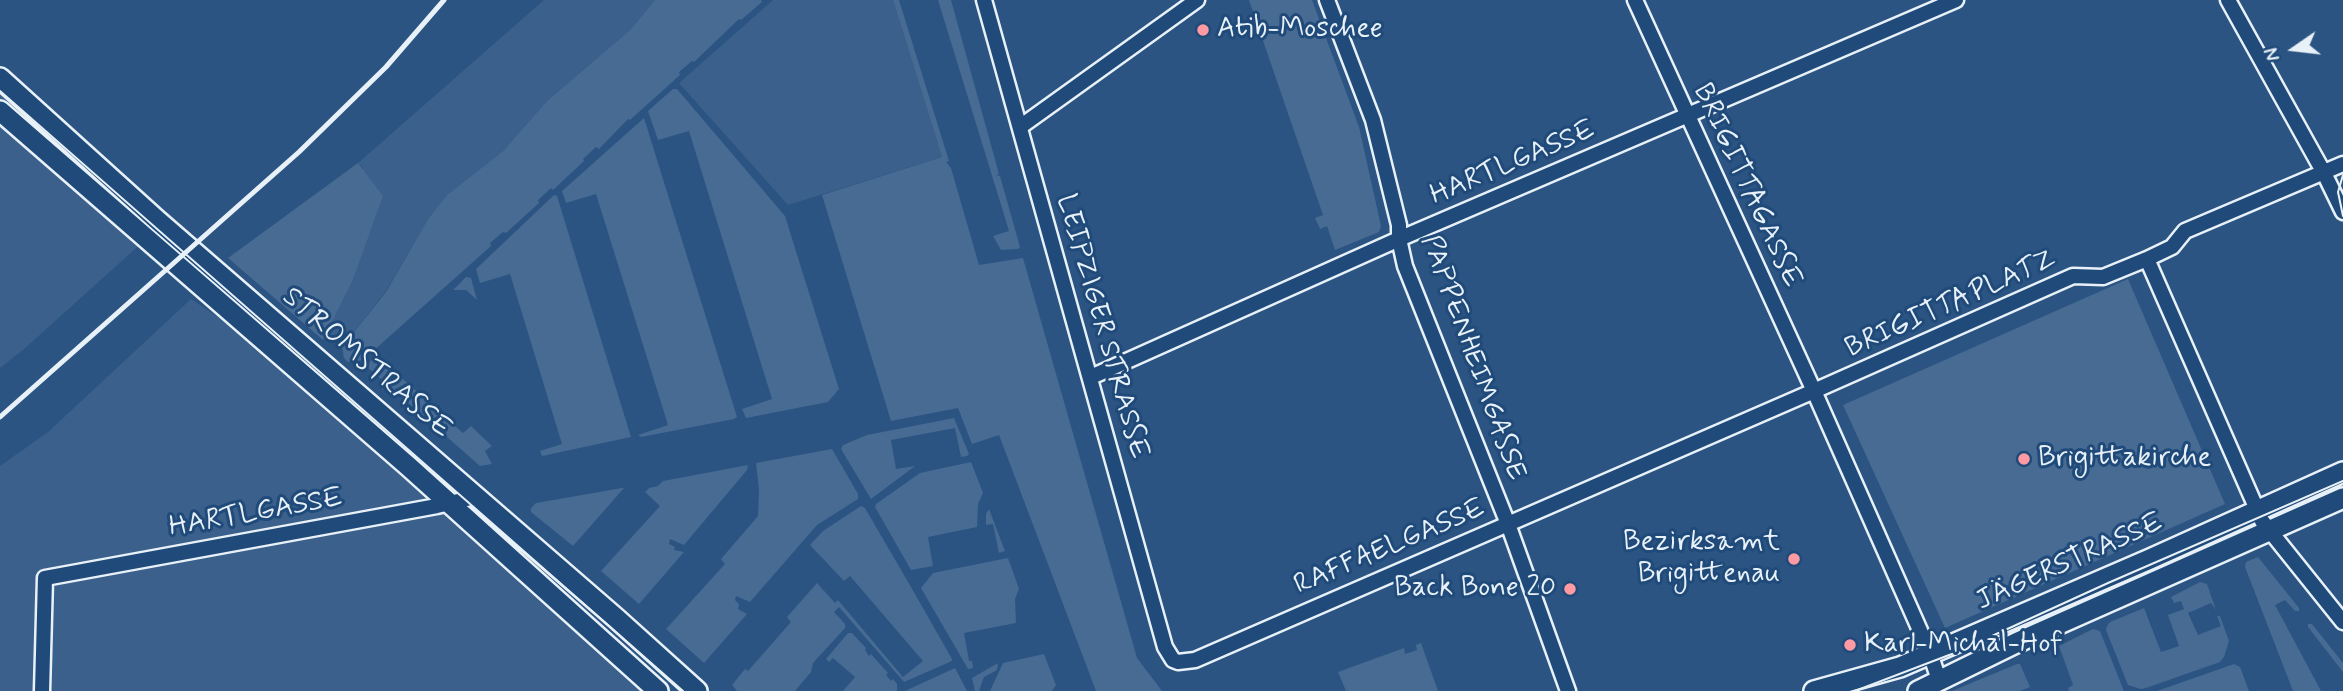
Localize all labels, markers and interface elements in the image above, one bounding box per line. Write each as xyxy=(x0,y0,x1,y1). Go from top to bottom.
place label: Atib-Moschee xyxy=(1217,13,1383,47)
north arrow xyxy=(2259,14,2329,84)
marker: Atib-Moschee xyxy=(1195,22,1211,38)
text: N xyxy=(2259,45,2287,63)
street label: BRIGITTAGASSE xyxy=(1684,79,1808,293)
street label: HARTLGASSE xyxy=(1426,114,1600,214)
street label: LEIPZIGER STRASSE xyxy=(1047,191,1155,463)
street label: PAPPENHEIMGASSE xyxy=(1412,231,1532,485)
street label: BRIGITTAPLATZ xyxy=(1841,244,2061,366)
street label: STROMSTRASSE xyxy=(274,281,458,447)
place label: Brigittakirche xyxy=(2038,442,2211,476)
marker: Brigittakirche xyxy=(2016,451,2032,467)
street label: HARTLGASSE xyxy=(167,482,345,546)
street label: RAFFAELGASSE xyxy=(1290,493,1490,603)
street label: JÄGERSTRASSE xyxy=(1971,507,2169,619)
place label: Bezirksamt Brigittenau xyxy=(1623,526,1780,592)
marker: Bezirksamt Brigittenau xyxy=(1786,551,1802,567)
place label: Back Bone 20 xyxy=(1394,572,1556,606)
marker: Back Bone 20 xyxy=(1562,581,1578,597)
place label: Karl-Michal-Hof xyxy=(1864,628,2063,662)
marker: Karl-Michal-Hof xyxy=(1842,637,1858,653)

